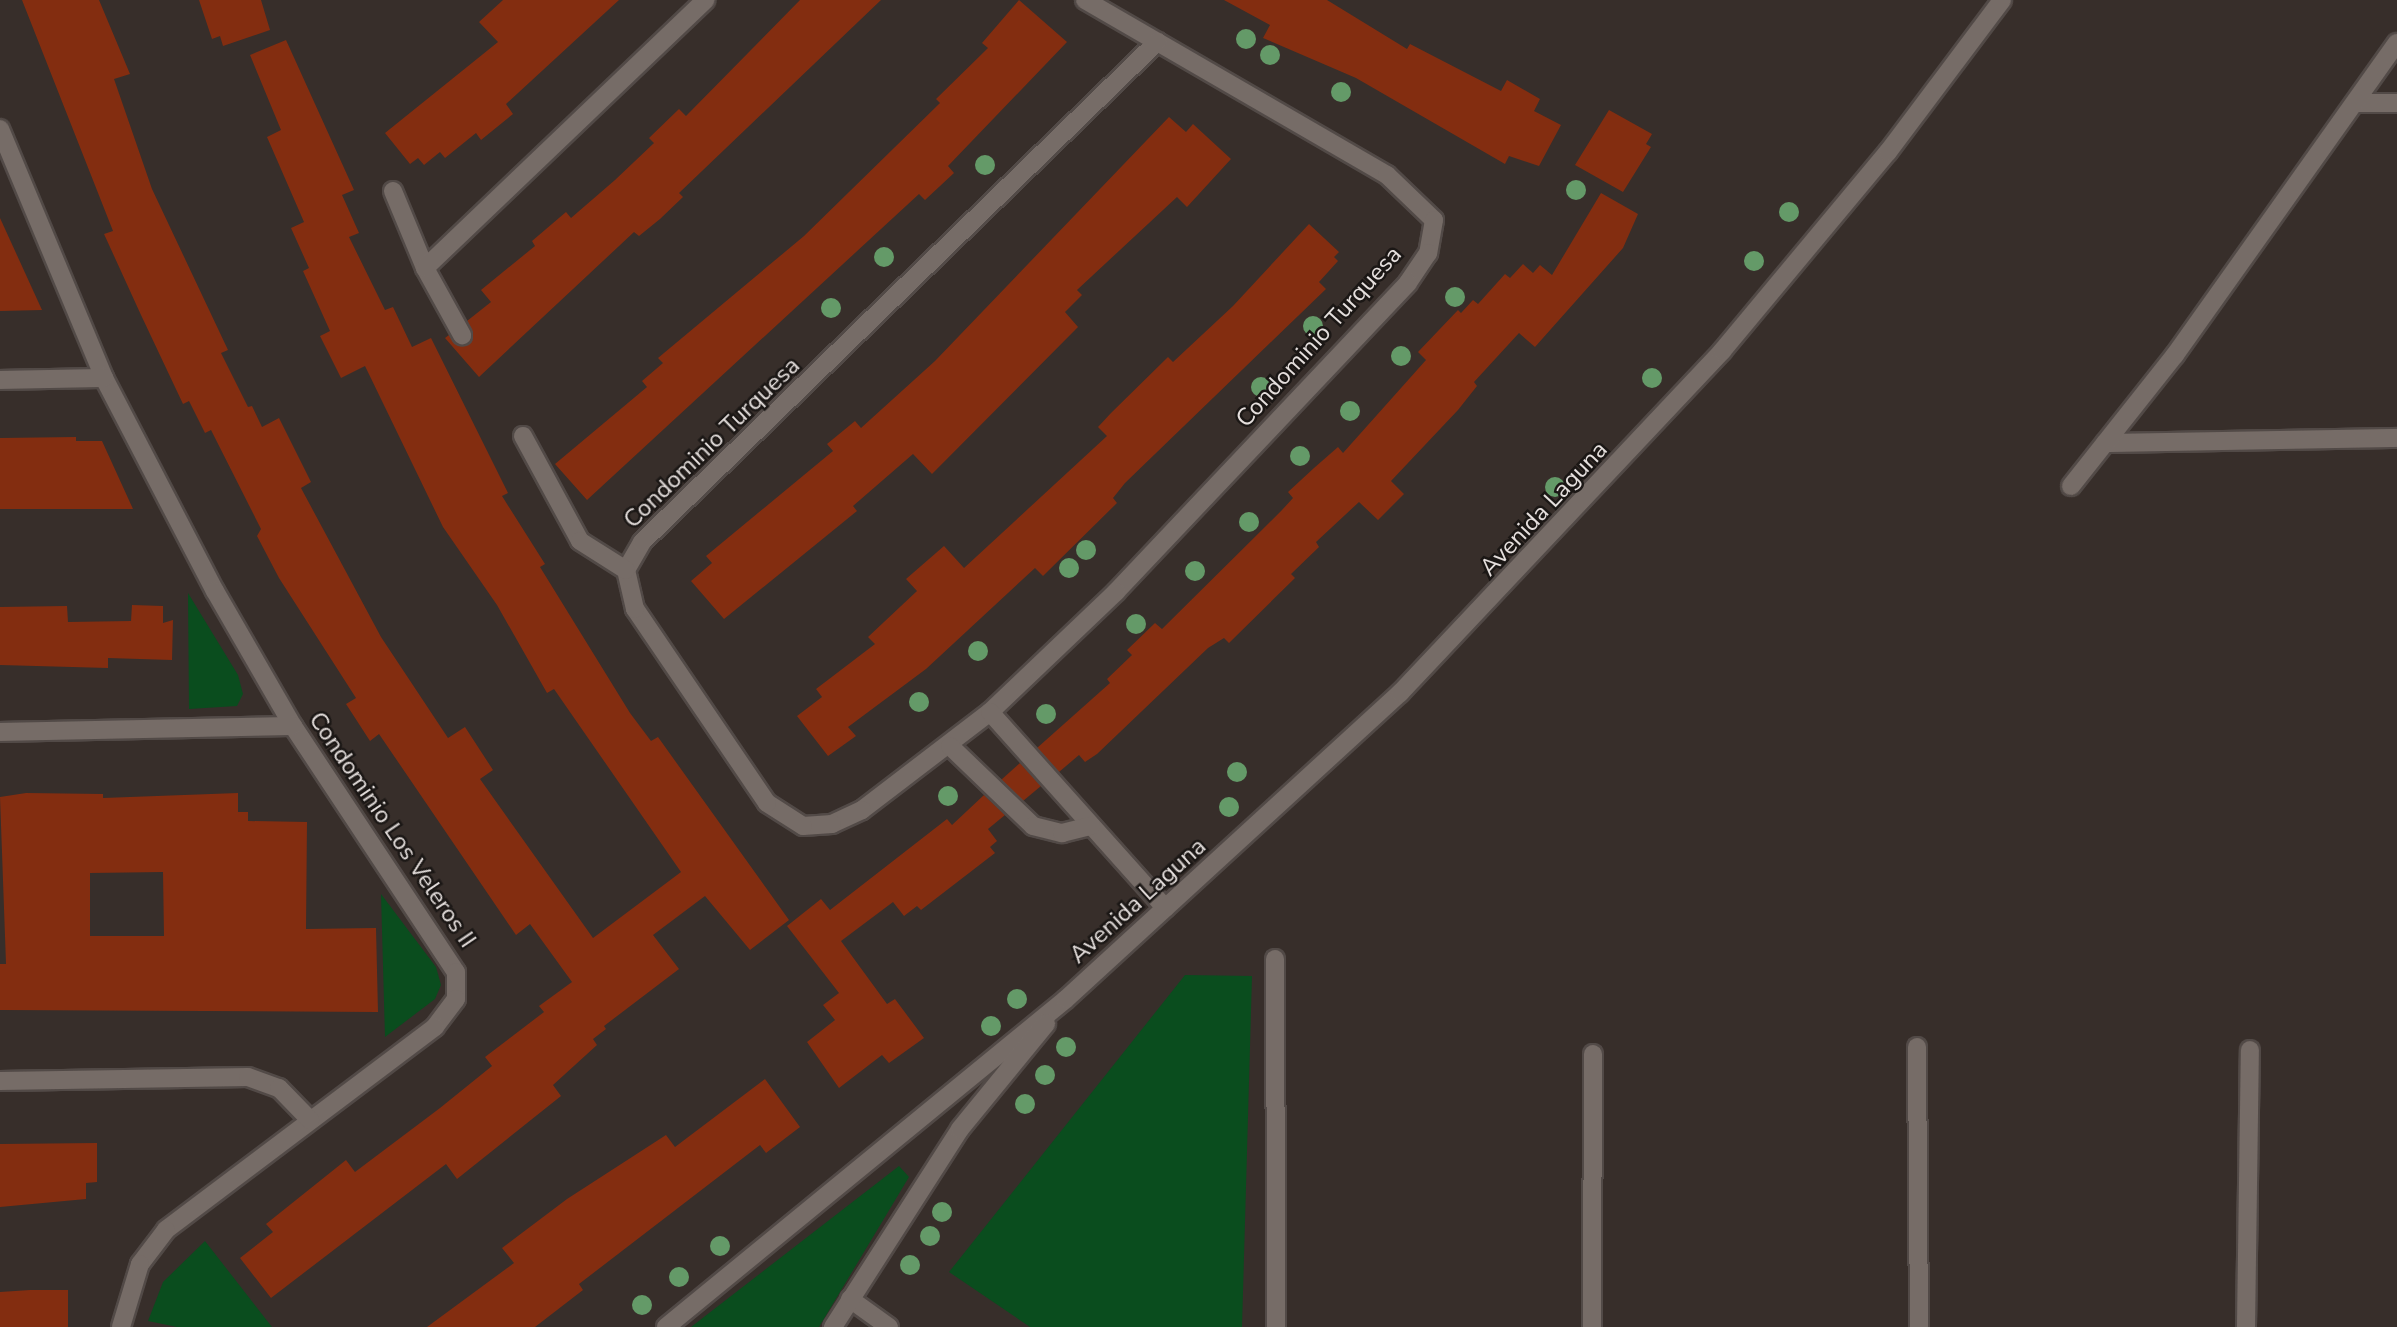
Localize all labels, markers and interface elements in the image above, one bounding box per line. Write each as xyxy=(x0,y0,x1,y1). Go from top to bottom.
street label: Condominio Turquesa xyxy=(1230,241,1408,433)
street label: Condominio Turquesa xyxy=(618,352,806,534)
street label: Avenida Laguna xyxy=(1474,436,1614,582)
street label: Condominio Los Veleros II xyxy=(302,707,482,953)
street label: Avenida Laguna xyxy=(1064,832,1212,970)

